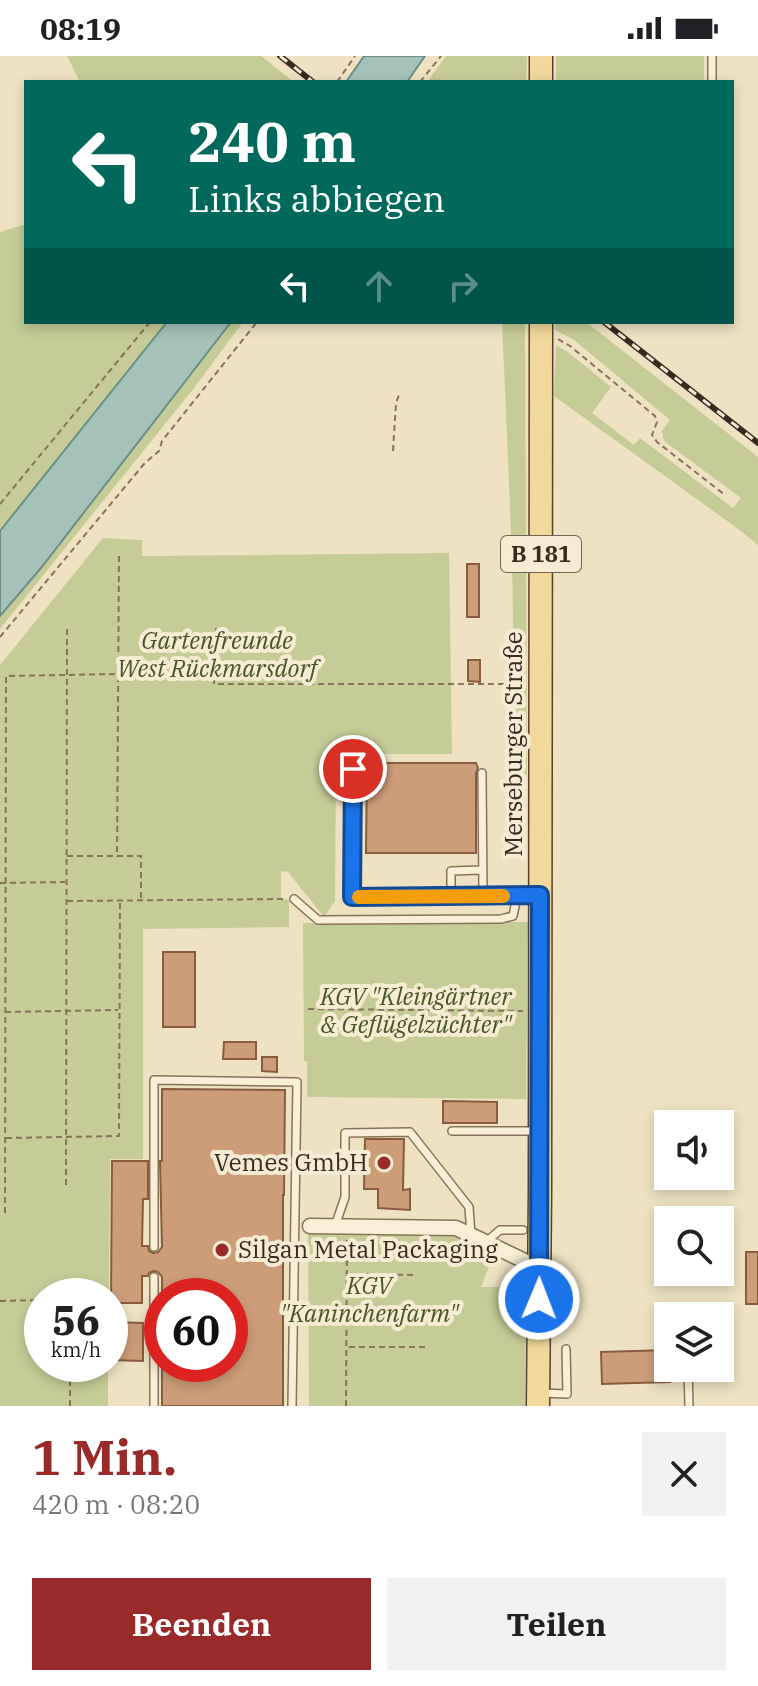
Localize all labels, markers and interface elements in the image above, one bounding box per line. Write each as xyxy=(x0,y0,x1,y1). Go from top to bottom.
text: 08:19 xyxy=(40,9,121,48)
text: 240 m xyxy=(188,105,356,177)
icon: left xyxy=(56,112,160,216)
text: Links abbiegen xyxy=(188,175,445,222)
icon: left xyxy=(273,264,317,308)
icon: ahead xyxy=(357,264,401,308)
icon: right xyxy=(441,264,485,308)
road number: B 181 xyxy=(501,536,581,572)
park label: Gartenfreunde West Rückmarsdorf xyxy=(117,624,322,684)
street label: Merseburger Straße xyxy=(497,631,529,857)
pin xyxy=(319,735,387,803)
icon: arrive xyxy=(331,747,375,791)
park label: KGV "Kleingärtner & Geflügelzüchter" xyxy=(319,980,513,1040)
map controls xyxy=(654,1110,734,1382)
button: sound xyxy=(654,1110,734,1190)
place label: Vemes GmbH xyxy=(214,1146,368,1178)
marker: Vemes GmbH xyxy=(375,1154,393,1172)
button: search xyxy=(654,1206,734,1286)
place label: Silgan Metal Packaging xyxy=(238,1233,498,1265)
marker: Silgan Metal Packaging xyxy=(213,1241,231,1259)
position arrow xyxy=(497,1257,581,1341)
park label: KGV "Kaninchenfarm" xyxy=(280,1269,460,1329)
speed limit sign: 60 xyxy=(144,1278,248,1382)
text: 56 xyxy=(52,1294,100,1346)
button: layers xyxy=(654,1302,734,1382)
text: km/h xyxy=(51,1336,101,1363)
text: 1 Min. xyxy=(32,1426,177,1488)
button: close xyxy=(642,1432,726,1516)
text: 420 m · 08:20 xyxy=(32,1487,200,1521)
button: Beenden xyxy=(32,1578,371,1670)
button: Teilen xyxy=(387,1578,726,1670)

